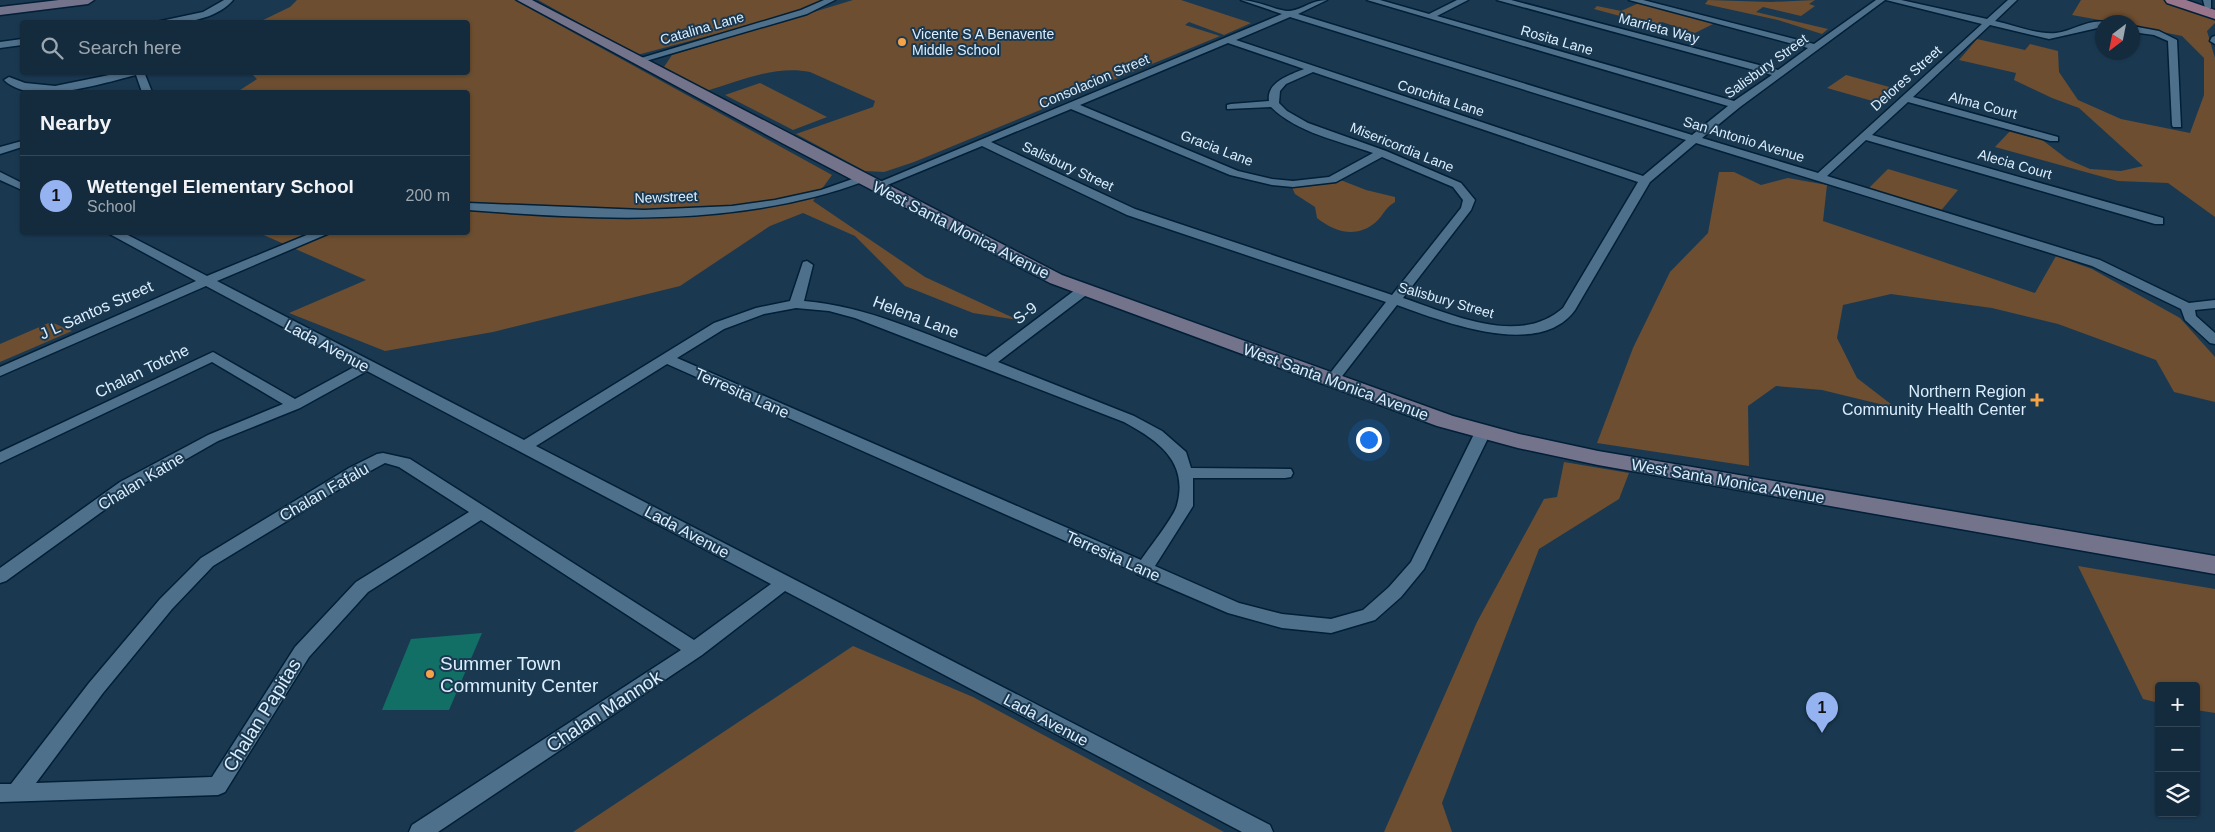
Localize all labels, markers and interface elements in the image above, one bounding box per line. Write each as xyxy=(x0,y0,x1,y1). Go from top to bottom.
street label: Catalina Lane xyxy=(658,8,746,48)
street label: Marrieta Way xyxy=(1617,10,1701,46)
north arrow xyxy=(2095,15,2140,60)
search box xyxy=(20,20,470,75)
street label: Rosita Lane xyxy=(1519,22,1595,58)
place label: Vicente S A Benavente Middle School xyxy=(912,26,1054,58)
street label: Salisbury Street xyxy=(1721,30,1811,102)
icon: search xyxy=(38,34,66,62)
marker: Vicente S A Benavente Middle School xyxy=(896,36,908,48)
text: Search here xyxy=(78,37,182,58)
street label: Delores Street xyxy=(1867,42,1945,114)
street label: Consolacion Street xyxy=(1036,50,1152,111)
street label: Conchita Lane xyxy=(1396,76,1487,120)
street label: Alma Court xyxy=(1947,88,2019,122)
text: Nearby xyxy=(40,111,111,134)
street label: San Antonio Avenue xyxy=(1681,113,1807,165)
street label: Misericordia Lane xyxy=(1348,119,1456,175)
street label: Gracia Lane xyxy=(1179,127,1256,169)
street label: Salisbury Street xyxy=(1020,138,1116,194)
street label: Alecia Court xyxy=(1976,146,2054,182)
text: Wettengel Elementary School xyxy=(87,176,354,197)
street label: West Santa Monica Avenue xyxy=(870,178,1052,282)
text: 1 xyxy=(52,187,60,204)
text: 200 m xyxy=(406,187,450,204)
street label: Newstreet xyxy=(634,188,698,206)
text: School xyxy=(87,198,136,215)
street label: J L Santos Street xyxy=(37,277,156,343)
street label: Salisbury Street xyxy=(1396,279,1496,321)
street label: Helena Lane xyxy=(871,293,961,341)
street label: S-9 xyxy=(1010,299,1040,327)
street label: Lada Avenue xyxy=(282,317,372,375)
street label: West Santa Monica Avenue xyxy=(1241,340,1431,424)
street label: Chalan Totche xyxy=(92,341,192,401)
street label: Terresita Lane xyxy=(692,365,792,421)
place label: Northern Region Community Health Center xyxy=(1842,383,2027,418)
marker: Northern Region Community Health Center xyxy=(2030,393,2044,407)
your location xyxy=(1356,427,1382,453)
street label: Chalan Katne xyxy=(95,449,187,513)
street label: West Santa Monica Avenue xyxy=(1630,456,1826,506)
street label: Chalan Fafalu xyxy=(277,460,371,524)
street label: Lada Avenue xyxy=(642,503,732,561)
street label: Terresita Lane xyxy=(1063,528,1163,584)
place label: Summer Town Community Center xyxy=(440,653,599,696)
street label: Chalan Papitas xyxy=(219,655,305,775)
street label: Chalan Mannok xyxy=(542,666,666,756)
marker: Summer Town Community Center xyxy=(424,668,436,680)
map controls xyxy=(2155,682,2200,817)
button: + xyxy=(2155,682,2200,727)
street label: Lada Avenue xyxy=(1001,691,1091,749)
pin: 1 xyxy=(1806,692,1838,733)
button: − xyxy=(2155,727,2200,772)
button: layers xyxy=(2155,772,2200,817)

